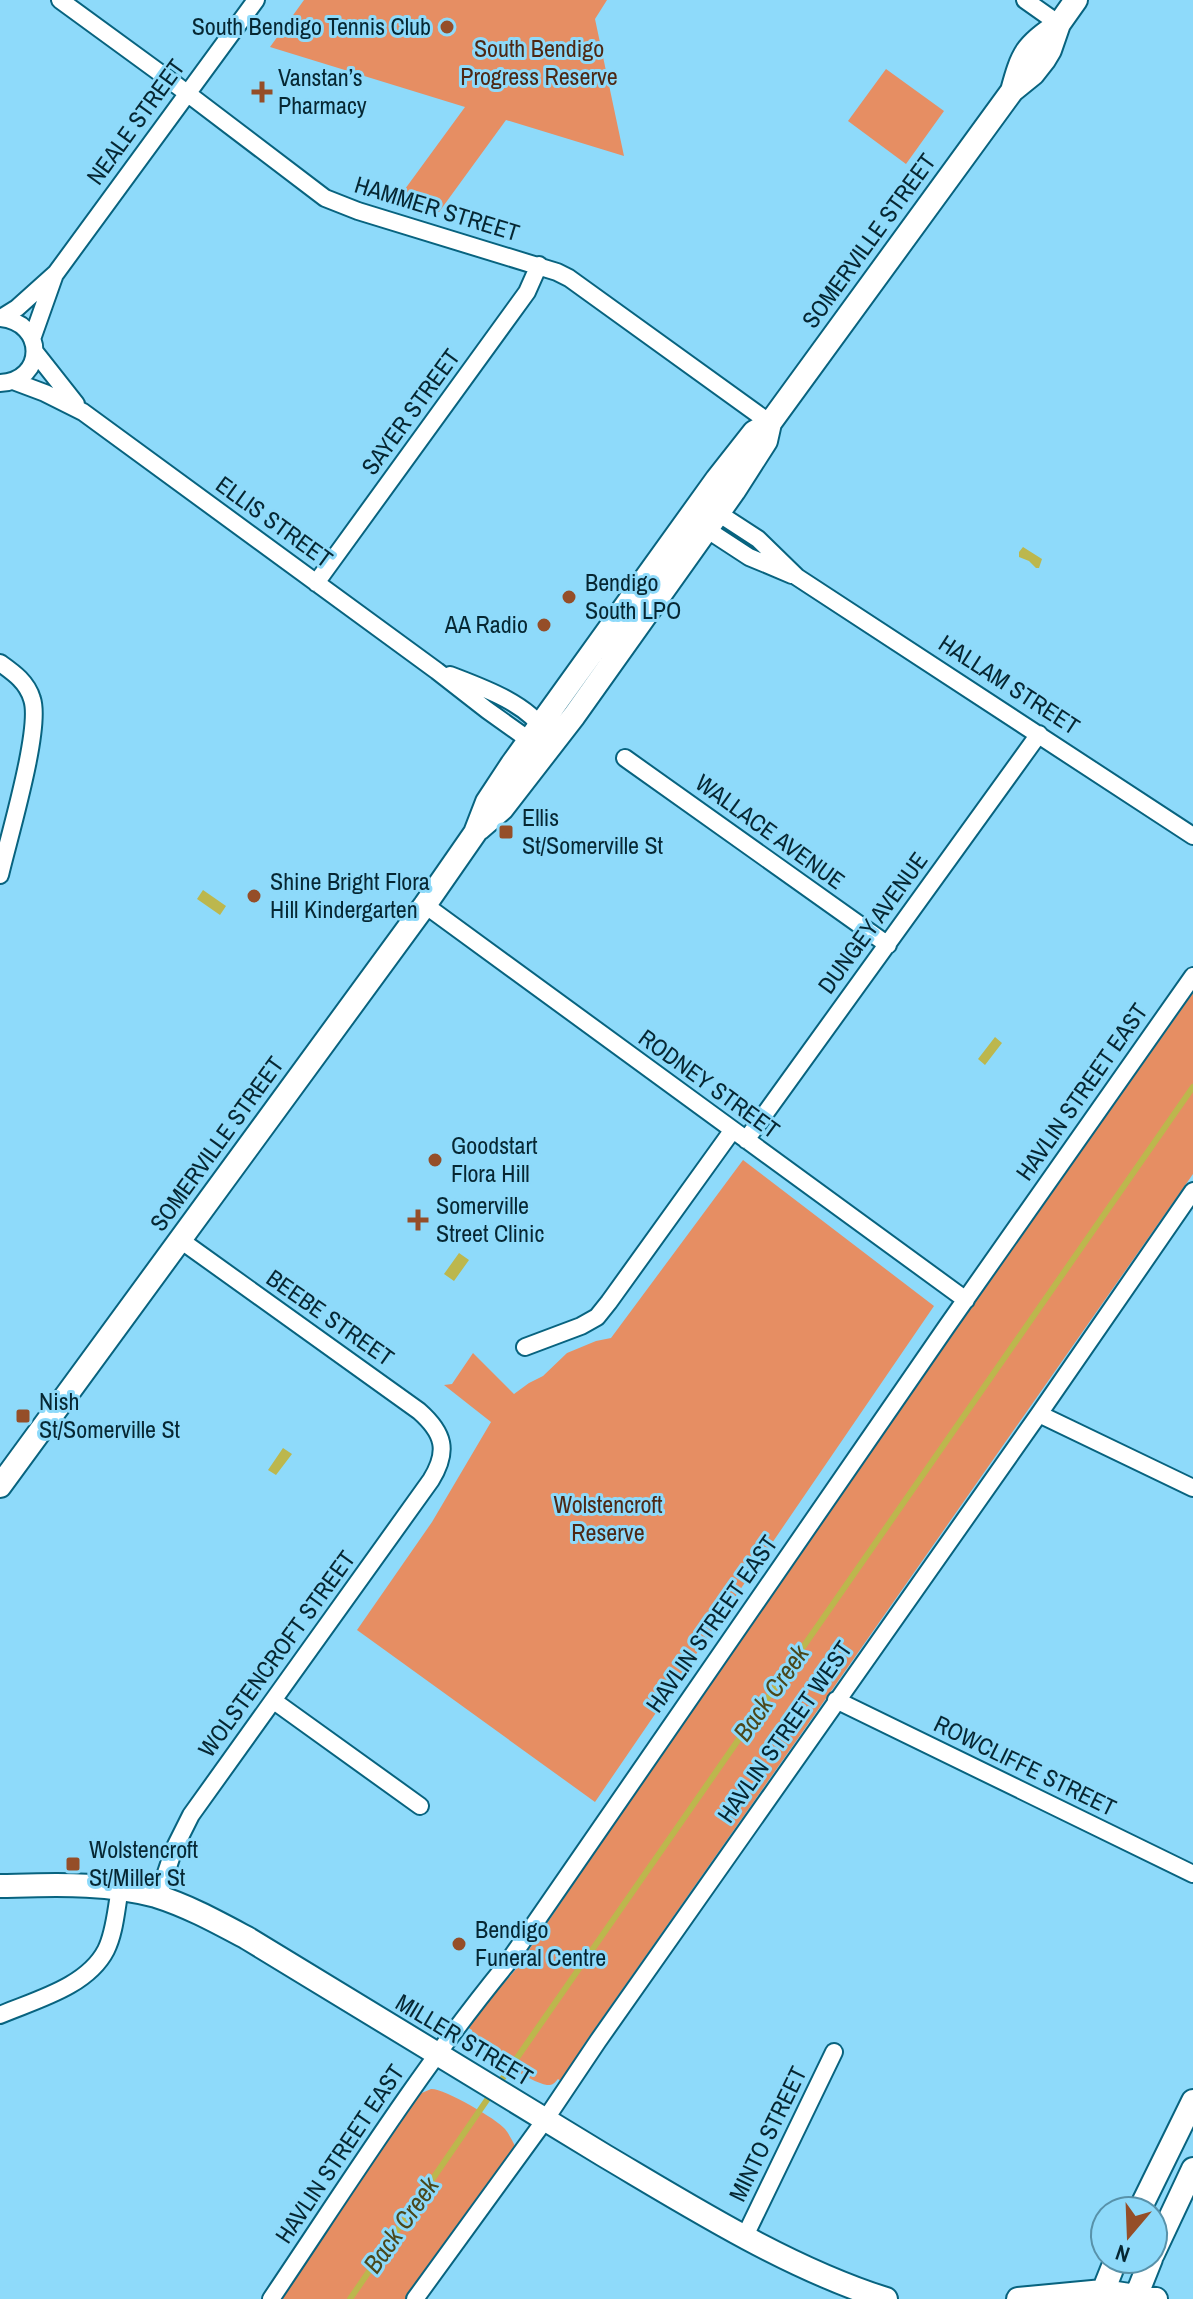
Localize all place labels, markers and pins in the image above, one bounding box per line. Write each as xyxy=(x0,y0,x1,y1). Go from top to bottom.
place label: South Bendigo Tennis Club xyxy=(192,10,431,42)
marker: South Bendigo Tennis Club xyxy=(438,18,456,36)
place label: Vanstan’s Pharmacy xyxy=(278,61,367,121)
marker: Vanstan’s Pharmacy xyxy=(253,83,271,101)
place label: Bendigo South LPO xyxy=(585,566,681,626)
marker: Bendigo South LPO xyxy=(560,588,578,606)
place label: AA Radio xyxy=(444,608,528,640)
marker: AA Radio xyxy=(535,616,553,634)
place label: Ellis St/Somerville St xyxy=(522,801,664,861)
marker: Ellis St/Somerville St xyxy=(497,823,515,841)
place label: Shine Bright Flora Hill Kindergarten xyxy=(270,865,430,925)
marker: Shine Bright Flora Hill Kindergarten xyxy=(245,887,263,905)
place label: Goodstart Flora Hill xyxy=(451,1129,538,1189)
marker: Goodstart Flora Hill xyxy=(426,1151,444,1169)
place label: Somerville Street Clinic xyxy=(436,1189,544,1249)
marker: Somerville Street Clinic xyxy=(407,1209,429,1231)
place label: Nish St/Somerville St xyxy=(39,1385,181,1445)
marker: Nish St/Somerville St xyxy=(14,1407,32,1425)
place label: Wolstencroft St/Miller St xyxy=(89,1833,199,1893)
marker: Wolstencroft St/Miller St xyxy=(64,1855,82,1873)
place label: Bendigo Funeral Centre xyxy=(475,1913,606,1973)
marker: Bendigo Funeral Centre xyxy=(450,1935,468,1953)

